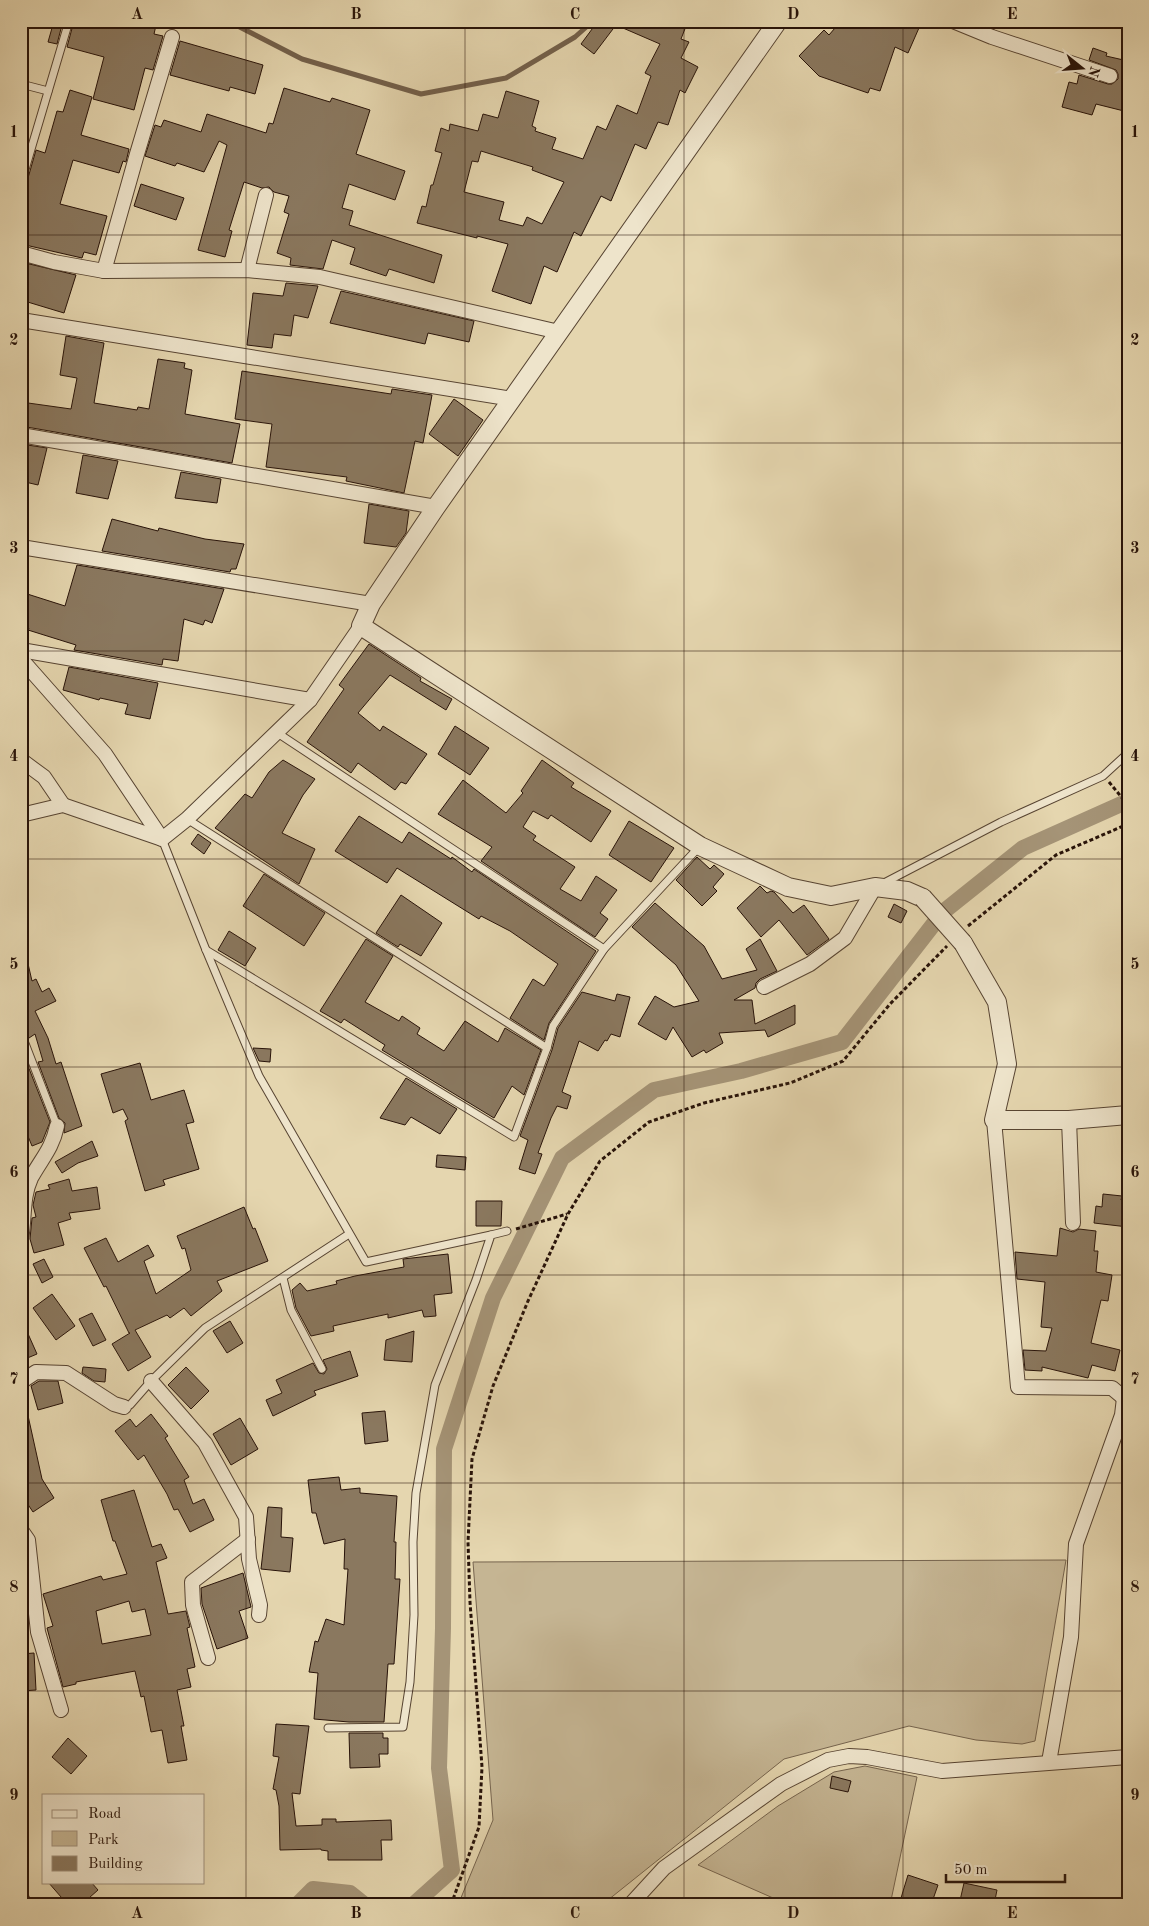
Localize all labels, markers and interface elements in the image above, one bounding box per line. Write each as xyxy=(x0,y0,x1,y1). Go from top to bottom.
text: A xyxy=(131,7,143,23)
text: B xyxy=(350,7,362,23)
text: C xyxy=(570,7,580,23)
text: D xyxy=(787,7,799,23)
text: E xyxy=(1006,7,1018,23)
north arrow xyxy=(1056,42,1106,92)
text: N xyxy=(1085,64,1102,79)
text: 1 xyxy=(9,125,19,141)
text: 1 xyxy=(1130,125,1140,141)
text: 2 xyxy=(9,333,19,349)
text: 2 xyxy=(1130,333,1140,349)
text: 3 xyxy=(9,541,19,557)
text: 3 xyxy=(1130,541,1140,557)
text: 4 xyxy=(9,749,19,765)
text: 4 xyxy=(1130,749,1140,765)
text: 5 xyxy=(9,957,19,973)
text: 5 xyxy=(1130,957,1140,973)
text: 6 xyxy=(9,1165,19,1181)
text: 6 xyxy=(1130,1165,1140,1181)
text: 7 xyxy=(9,1372,19,1388)
text: 7 xyxy=(1130,1372,1140,1388)
text: 8 xyxy=(9,1580,19,1596)
text: 8 xyxy=(1130,1580,1140,1596)
text: 9 xyxy=(9,1788,19,1804)
text: 9 xyxy=(1130,1788,1140,1804)
legend xyxy=(42,1794,205,1884)
text: Road xyxy=(88,1807,122,1822)
text: Park xyxy=(88,1833,119,1848)
scale bar xyxy=(946,1851,1065,1883)
text: Building xyxy=(88,1857,143,1872)
text: 50 m xyxy=(954,1863,988,1878)
text: A xyxy=(131,1906,143,1922)
text: B xyxy=(350,1906,362,1922)
text: C xyxy=(570,1906,580,1922)
text: D xyxy=(787,1906,799,1922)
text: E xyxy=(1006,1906,1018,1922)

